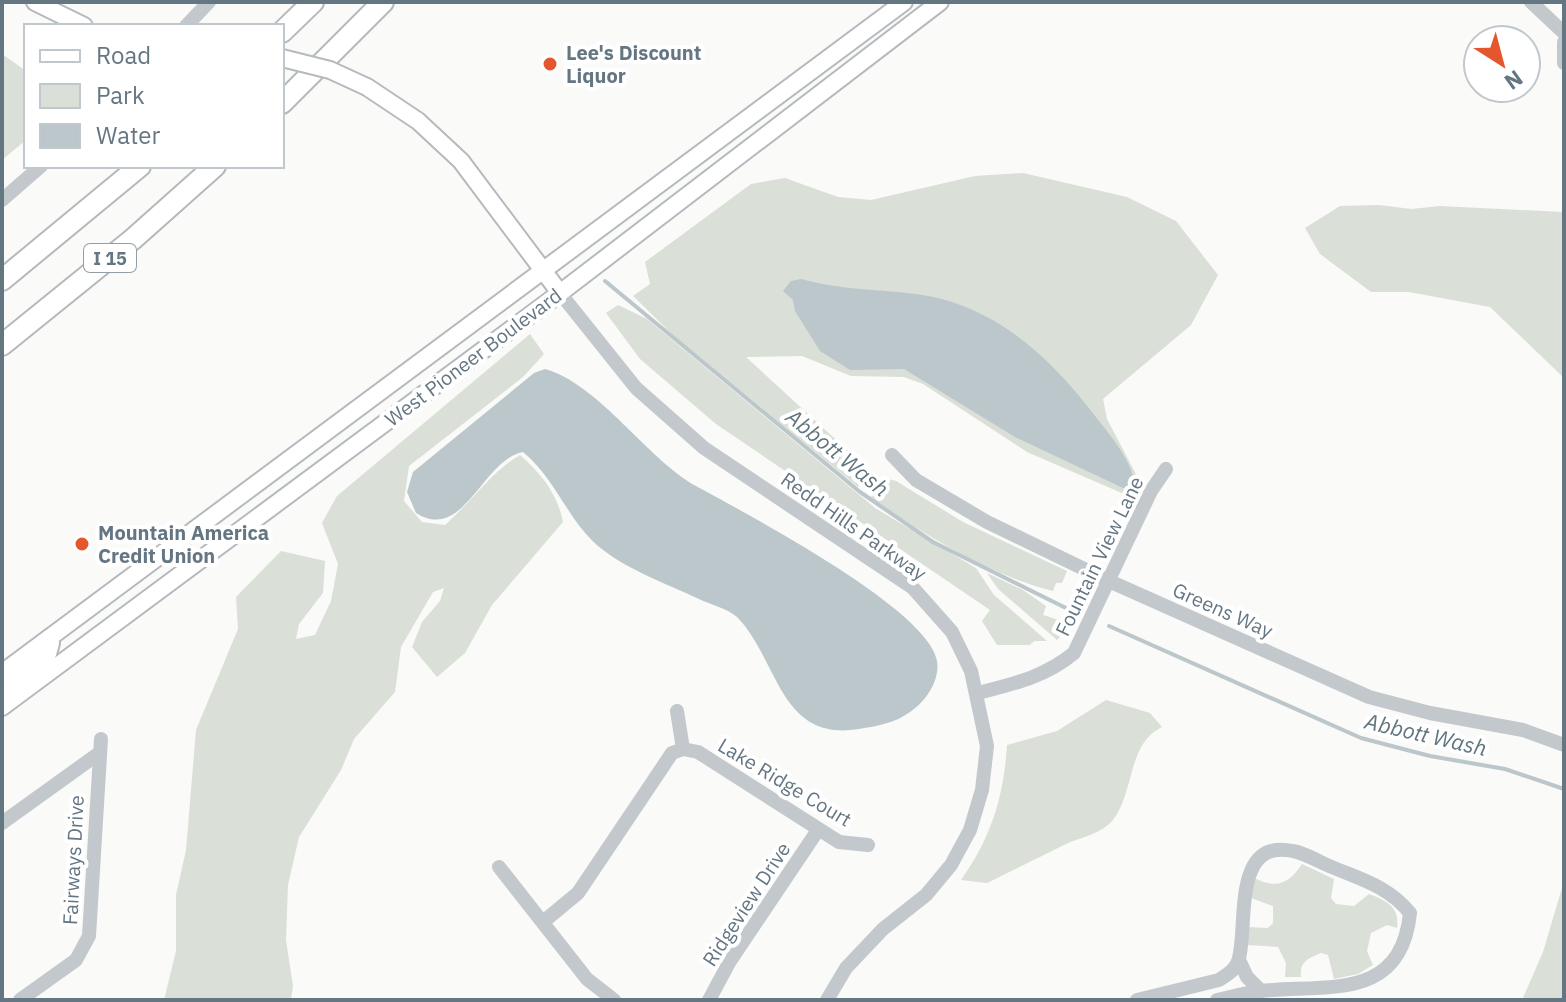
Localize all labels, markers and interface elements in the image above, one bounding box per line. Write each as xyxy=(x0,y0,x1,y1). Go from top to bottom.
legend xyxy=(24,24,284,168)
north arrow xyxy=(1462,24,1542,104)
text: Road xyxy=(96,39,151,71)
place label: Lee's Discount Liquor xyxy=(566,39,701,89)
marker: Lee's Discount Liquor xyxy=(541,55,559,73)
text: N xyxy=(1499,64,1529,97)
text: Park xyxy=(96,79,145,111)
text: Water xyxy=(96,119,160,151)
road number: I 15 xyxy=(84,244,136,272)
street label: West Pioneer Boulevard xyxy=(379,282,567,432)
water label: Abbott Wash xyxy=(780,401,895,502)
street label: Redd Hills Parkway xyxy=(776,466,932,586)
street label: Fountain View Lane xyxy=(1049,472,1149,640)
place label: Mountain America Credit Union xyxy=(98,519,269,569)
marker: Mountain America Credit Union xyxy=(73,535,91,553)
street label: Greens Way xyxy=(1169,576,1277,644)
water label: Abbott Wash xyxy=(1361,706,1490,762)
street label: Lake Ridge Court xyxy=(713,731,857,833)
street label: Fairways Drive xyxy=(56,794,90,926)
street label: Ridgeview Drive xyxy=(696,837,796,971)

